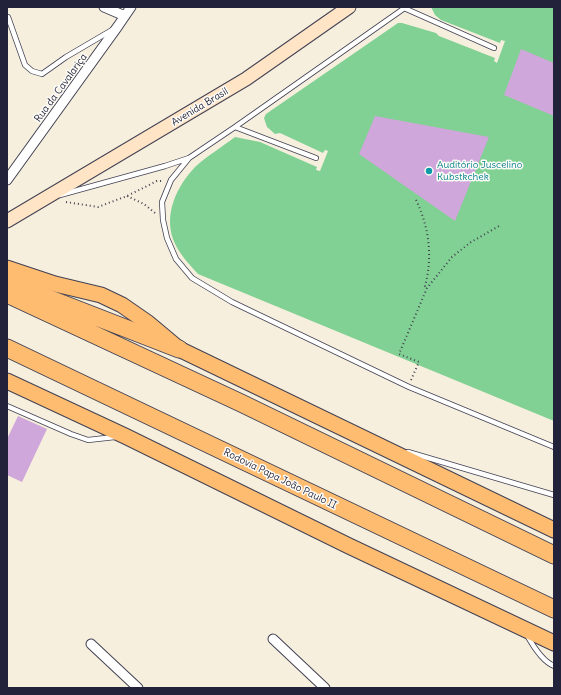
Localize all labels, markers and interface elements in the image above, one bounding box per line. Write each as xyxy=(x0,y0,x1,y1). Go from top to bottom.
street label: Rua da Cavalariça xyxy=(32,51,90,125)
street label: Avenida Brasil xyxy=(170,85,230,129)
place label: Auditório Juscelino Kubstkchek xyxy=(437,159,522,182)
marker: Auditório Juscelino Kubstkchek xyxy=(424,166,434,176)
street label: Rodovia Papa João Paulo II xyxy=(221,446,339,512)

